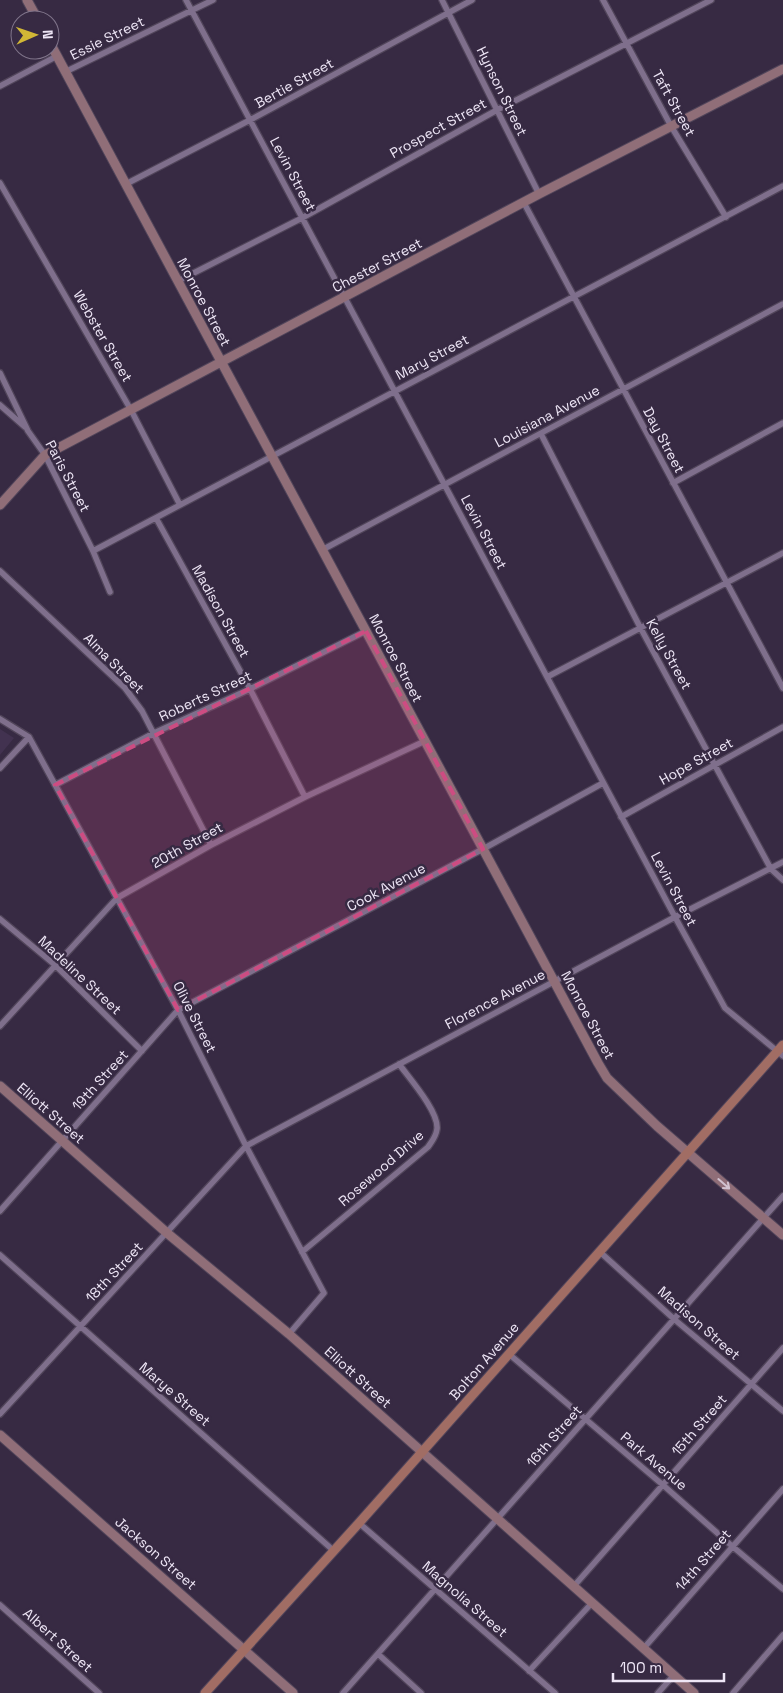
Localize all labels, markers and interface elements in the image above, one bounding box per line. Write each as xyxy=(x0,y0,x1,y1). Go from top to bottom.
north arrow xyxy=(10,10,60,60)
street label: Essie Street xyxy=(67,12,147,64)
text: N xyxy=(39,30,57,40)
street label: Hynson Street xyxy=(473,43,531,139)
street label: Bertie Street xyxy=(251,54,337,112)
street label: Taft Street xyxy=(648,67,700,139)
street label: Prospect Street xyxy=(387,94,489,162)
street label: Levin Street xyxy=(266,134,320,214)
street label: Chester Street xyxy=(329,234,425,296)
street label: Monroe Street xyxy=(173,255,235,349)
street label: Webster Street xyxy=(70,287,136,385)
street label: Mary Street xyxy=(392,330,472,384)
street label: Louisiana Avenue xyxy=(491,381,603,451)
street label: Day Street xyxy=(639,404,689,476)
street label: Paris Street xyxy=(42,437,94,515)
street label: Levin Street xyxy=(457,492,511,572)
street label: Madison Street xyxy=(188,561,254,661)
street label: Monroe Street xyxy=(365,611,427,705)
street label: Kelly Street xyxy=(642,615,696,693)
street label: Alma Street xyxy=(80,629,148,697)
street label: Roberts Street xyxy=(156,667,254,725)
street label: Hope Street xyxy=(656,733,736,789)
street label: 20th Street xyxy=(148,818,226,872)
street label: Levin Street xyxy=(647,849,701,929)
street label: Cook Avenue xyxy=(344,859,428,915)
street label: Madeline Street xyxy=(35,932,125,1018)
street label: Florence Avenue xyxy=(442,965,548,1033)
street label: Monroe Street xyxy=(557,968,619,1062)
street label: Olive Street xyxy=(169,978,221,1056)
street label: 19th Street xyxy=(68,1046,132,1114)
street label: Elliott Street xyxy=(13,1079,89,1147)
street label: Rosewood Drive xyxy=(335,1126,427,1210)
one-way arrow xyxy=(717,1178,730,1190)
street label: 18th Street xyxy=(82,1238,146,1306)
street label: Madison Street xyxy=(654,1282,744,1364)
street label: Bolton Avenue xyxy=(445,1318,523,1404)
street label: Elliott Street xyxy=(321,1342,395,1412)
street label: Marye Street xyxy=(136,1358,214,1430)
street label: 15th Street xyxy=(667,1391,731,1459)
street label: 16th Street xyxy=(522,1401,586,1471)
street label: Park Avenue xyxy=(617,1428,691,1494)
street label: Jackson Street xyxy=(111,1513,201,1593)
street label: 14th Street xyxy=(671,1525,735,1595)
street label: Magnolia Street xyxy=(419,1557,511,1641)
street label: Albert Street xyxy=(19,1604,97,1676)
scale bar xyxy=(613,1650,724,1682)
text: 100 m xyxy=(620,1658,662,1677)

